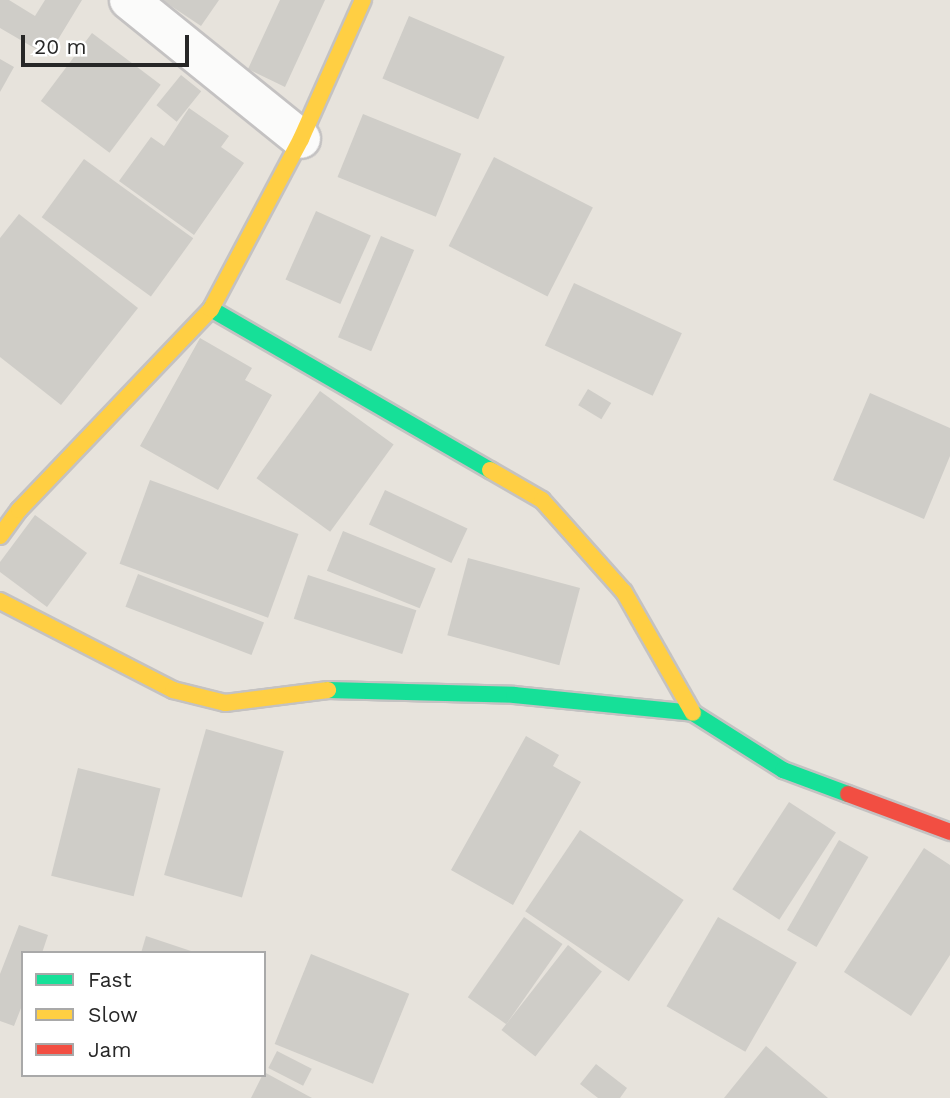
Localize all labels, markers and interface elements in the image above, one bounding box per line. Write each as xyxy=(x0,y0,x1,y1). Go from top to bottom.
scale bar xyxy=(24,21,192,65)
text: 20 m xyxy=(34,34,86,59)
legend xyxy=(21,951,266,1077)
text: Fast xyxy=(88,967,132,992)
text: Slow xyxy=(88,1002,138,1027)
text: Jam xyxy=(88,1037,131,1062)

